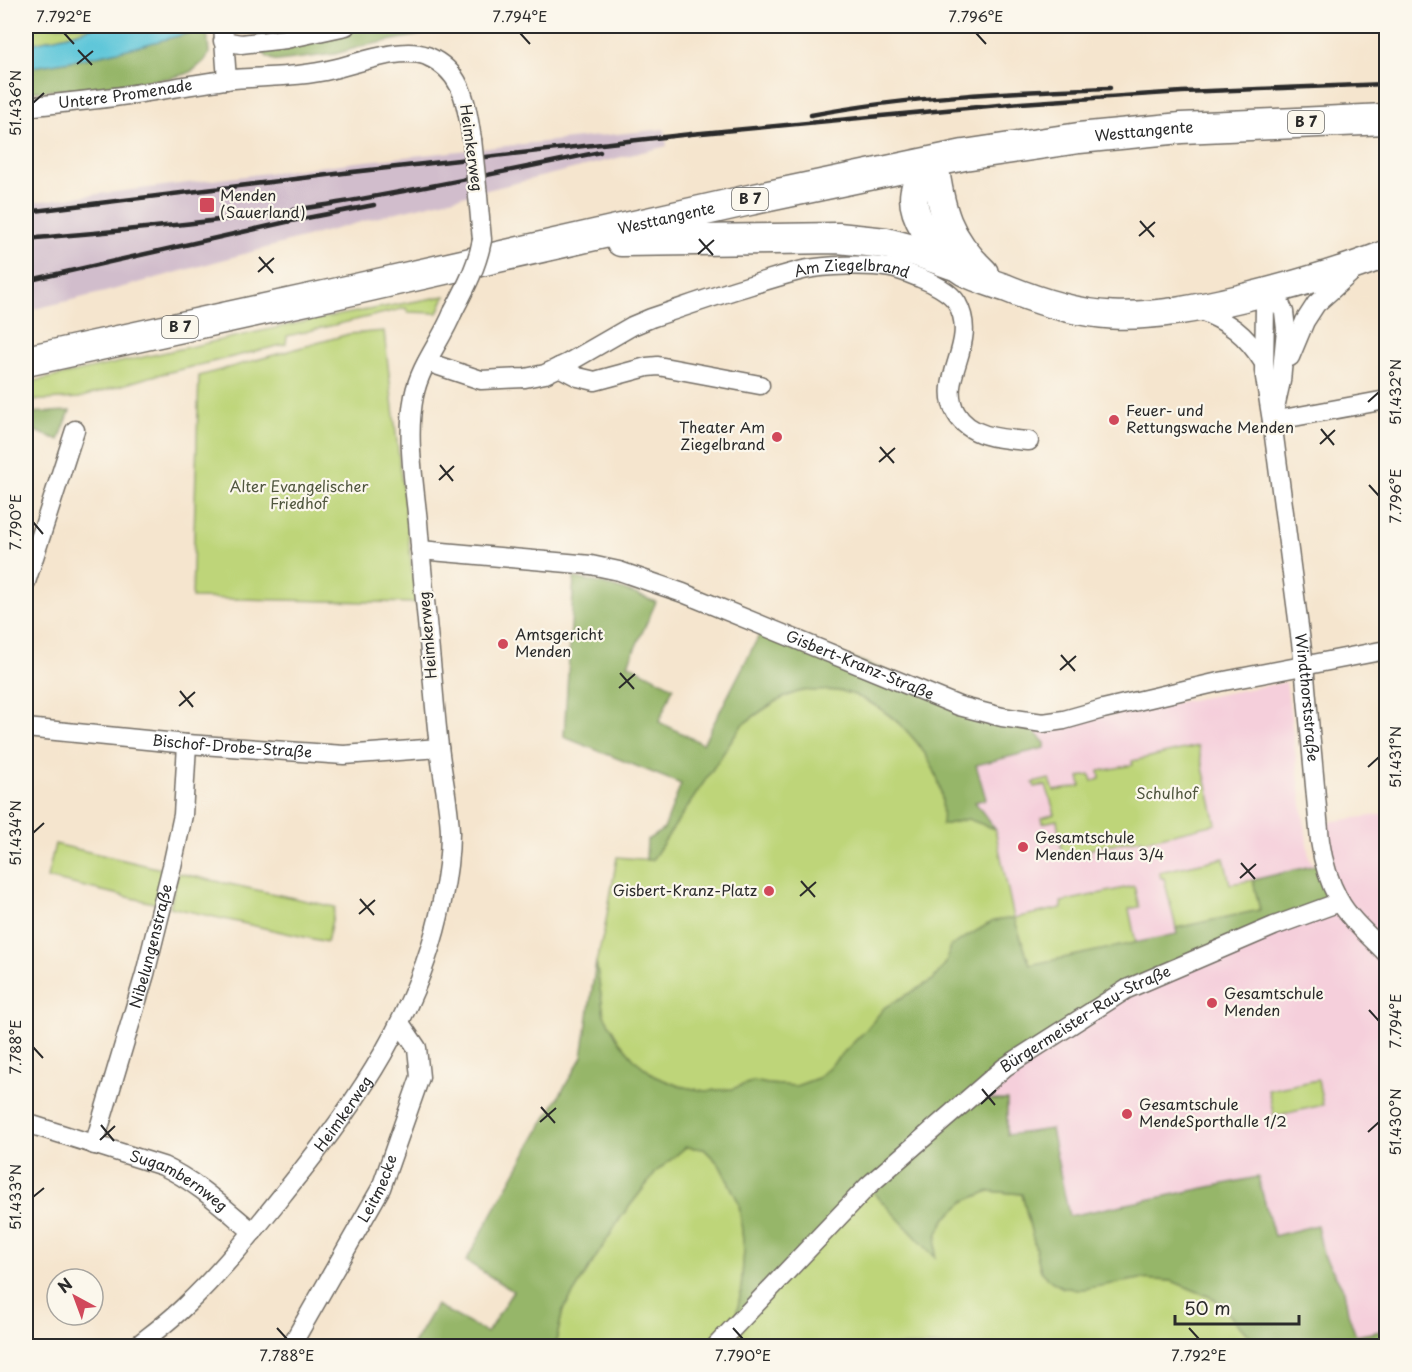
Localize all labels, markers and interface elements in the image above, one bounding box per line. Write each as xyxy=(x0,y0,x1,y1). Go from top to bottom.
text: 7.792°E xyxy=(36,4,92,27)
text: 7.794°E xyxy=(492,4,548,27)
text: 7.796°E xyxy=(948,4,1004,27)
text: 51.436°N xyxy=(3,70,26,136)
street label: Untere Promenade xyxy=(57,72,194,113)
street label: Heimkerweg xyxy=(455,103,490,193)
road number: B 7 xyxy=(1288,111,1324,133)
street label: Westtangente xyxy=(1093,114,1194,146)
place label: Menden (Sauerland) xyxy=(220,183,306,223)
road number: B 7 xyxy=(732,188,768,210)
street label: Westtangente xyxy=(615,195,717,239)
marker: Menden (Sauerland) xyxy=(198,196,216,214)
street label: Am Ziegelbrand xyxy=(791,253,913,283)
road number: B 7 xyxy=(162,316,198,338)
text: 51.432°N xyxy=(1383,359,1406,425)
place label: Feuer- und Rettungswache Menden xyxy=(1126,398,1294,438)
marker: Feuer- und Rettungswache Menden xyxy=(1107,413,1121,427)
place label: Theater Am Ziegelbrand xyxy=(679,415,765,455)
marker: Theater Am Ziegelbrand xyxy=(770,430,784,444)
text: 7.796°E xyxy=(1383,468,1406,524)
park label: Alter Evangelischer Friedhof xyxy=(230,474,368,514)
text: 7.790°E xyxy=(3,494,26,550)
street label: Heimkerweg xyxy=(411,590,442,680)
place label: Amtsgericht Menden xyxy=(515,622,603,662)
street label: Gisbert-Kranz-Straße xyxy=(783,623,938,705)
street label: Windthorststraße xyxy=(1290,632,1326,763)
marker: Amtsgericht Menden xyxy=(496,637,510,651)
text: 51.431°N xyxy=(1383,726,1406,788)
street label: Bischof-Drobe-Straße xyxy=(151,728,313,763)
park label: Schulhof xyxy=(1136,781,1199,804)
text: 51.434°N xyxy=(3,800,26,866)
place label: Gesamtschule Menden Haus 3/4 xyxy=(1035,825,1164,865)
marker: Gesamtschule Menden Haus 3/4 xyxy=(1016,840,1030,854)
place label: Gisbert-Kranz-Platz xyxy=(613,878,757,901)
street label: Nibelungenstraße xyxy=(122,881,177,1011)
marker: Gisbert-Kranz-Platz xyxy=(762,884,776,898)
street label: Bürgermeister-Rau-Straße xyxy=(995,959,1174,1077)
place label: Gesamtschule Menden xyxy=(1224,981,1324,1021)
text: 7.794°E xyxy=(1383,993,1406,1049)
marker: Gesamtschule Menden xyxy=(1205,996,1219,1010)
text: 7.788°E xyxy=(3,1019,26,1075)
street label: Heimkerweg xyxy=(308,1071,377,1156)
text: 51.430°N xyxy=(1383,1088,1406,1156)
place label: Gesamtschule MendeSporthalle 1/2 xyxy=(1139,1092,1287,1132)
marker: Gesamtschule MendeSporthalle 1/2 xyxy=(1120,1107,1134,1121)
street label: Sugambernweg xyxy=(127,1143,233,1216)
street label: Leitmecke xyxy=(351,1151,402,1226)
text: 51.433°N xyxy=(3,1164,26,1230)
north arrow xyxy=(45,1267,105,1327)
text: N xyxy=(52,1272,77,1298)
scale bar xyxy=(1175,1288,1300,1326)
text: 50 m xyxy=(1184,1294,1231,1321)
text: 7.788°E xyxy=(259,1343,315,1366)
text: 7.790°E xyxy=(715,1343,771,1366)
text: 7.792°E xyxy=(1171,1343,1227,1366)

